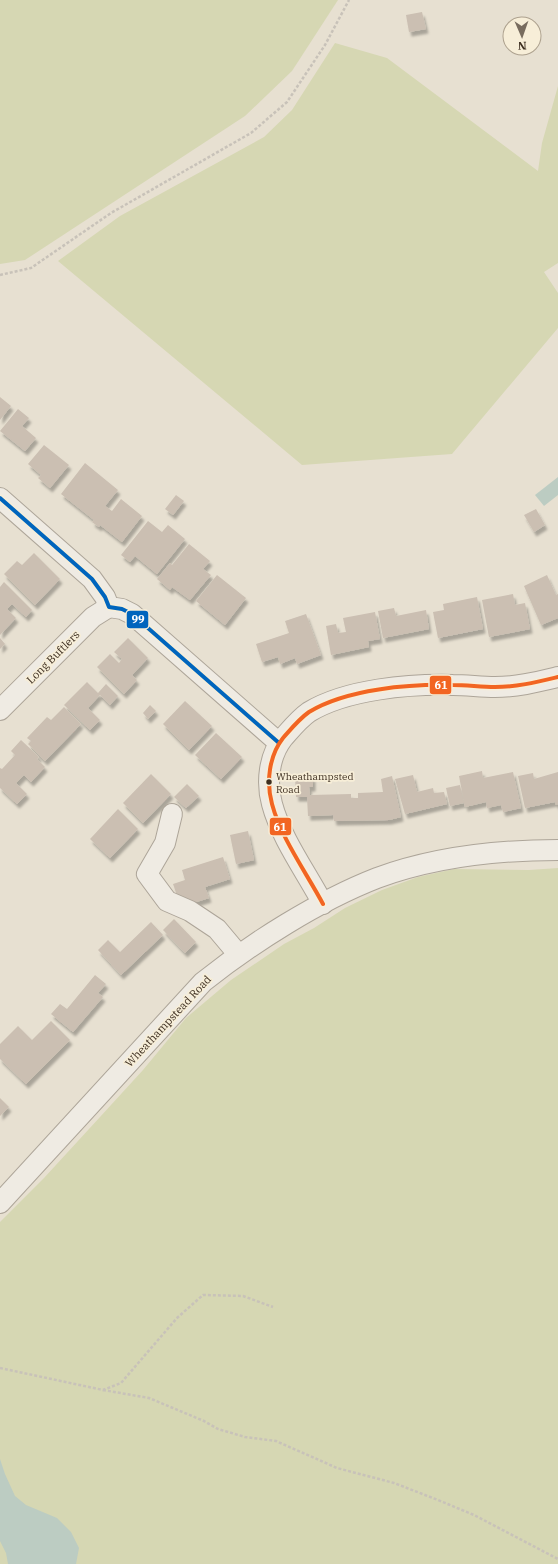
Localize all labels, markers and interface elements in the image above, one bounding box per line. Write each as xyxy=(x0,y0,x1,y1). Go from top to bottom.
north arrow xyxy=(502,16,542,56)
text: N xyxy=(517,39,527,53)
line badge: 99 xyxy=(126,610,149,629)
text: 99 xyxy=(131,612,145,626)
street label: Long Buftlers xyxy=(23,627,83,687)
line badge: 61 xyxy=(429,675,452,695)
text: 61 xyxy=(434,678,448,692)
place label: Wheathampsted Road xyxy=(276,770,354,796)
marker: Wheathampsted Road xyxy=(264,777,274,787)
line badge: 61 xyxy=(269,817,292,836)
text: 61 xyxy=(273,820,287,834)
street label: Wheathampstead Road xyxy=(122,972,214,1070)

